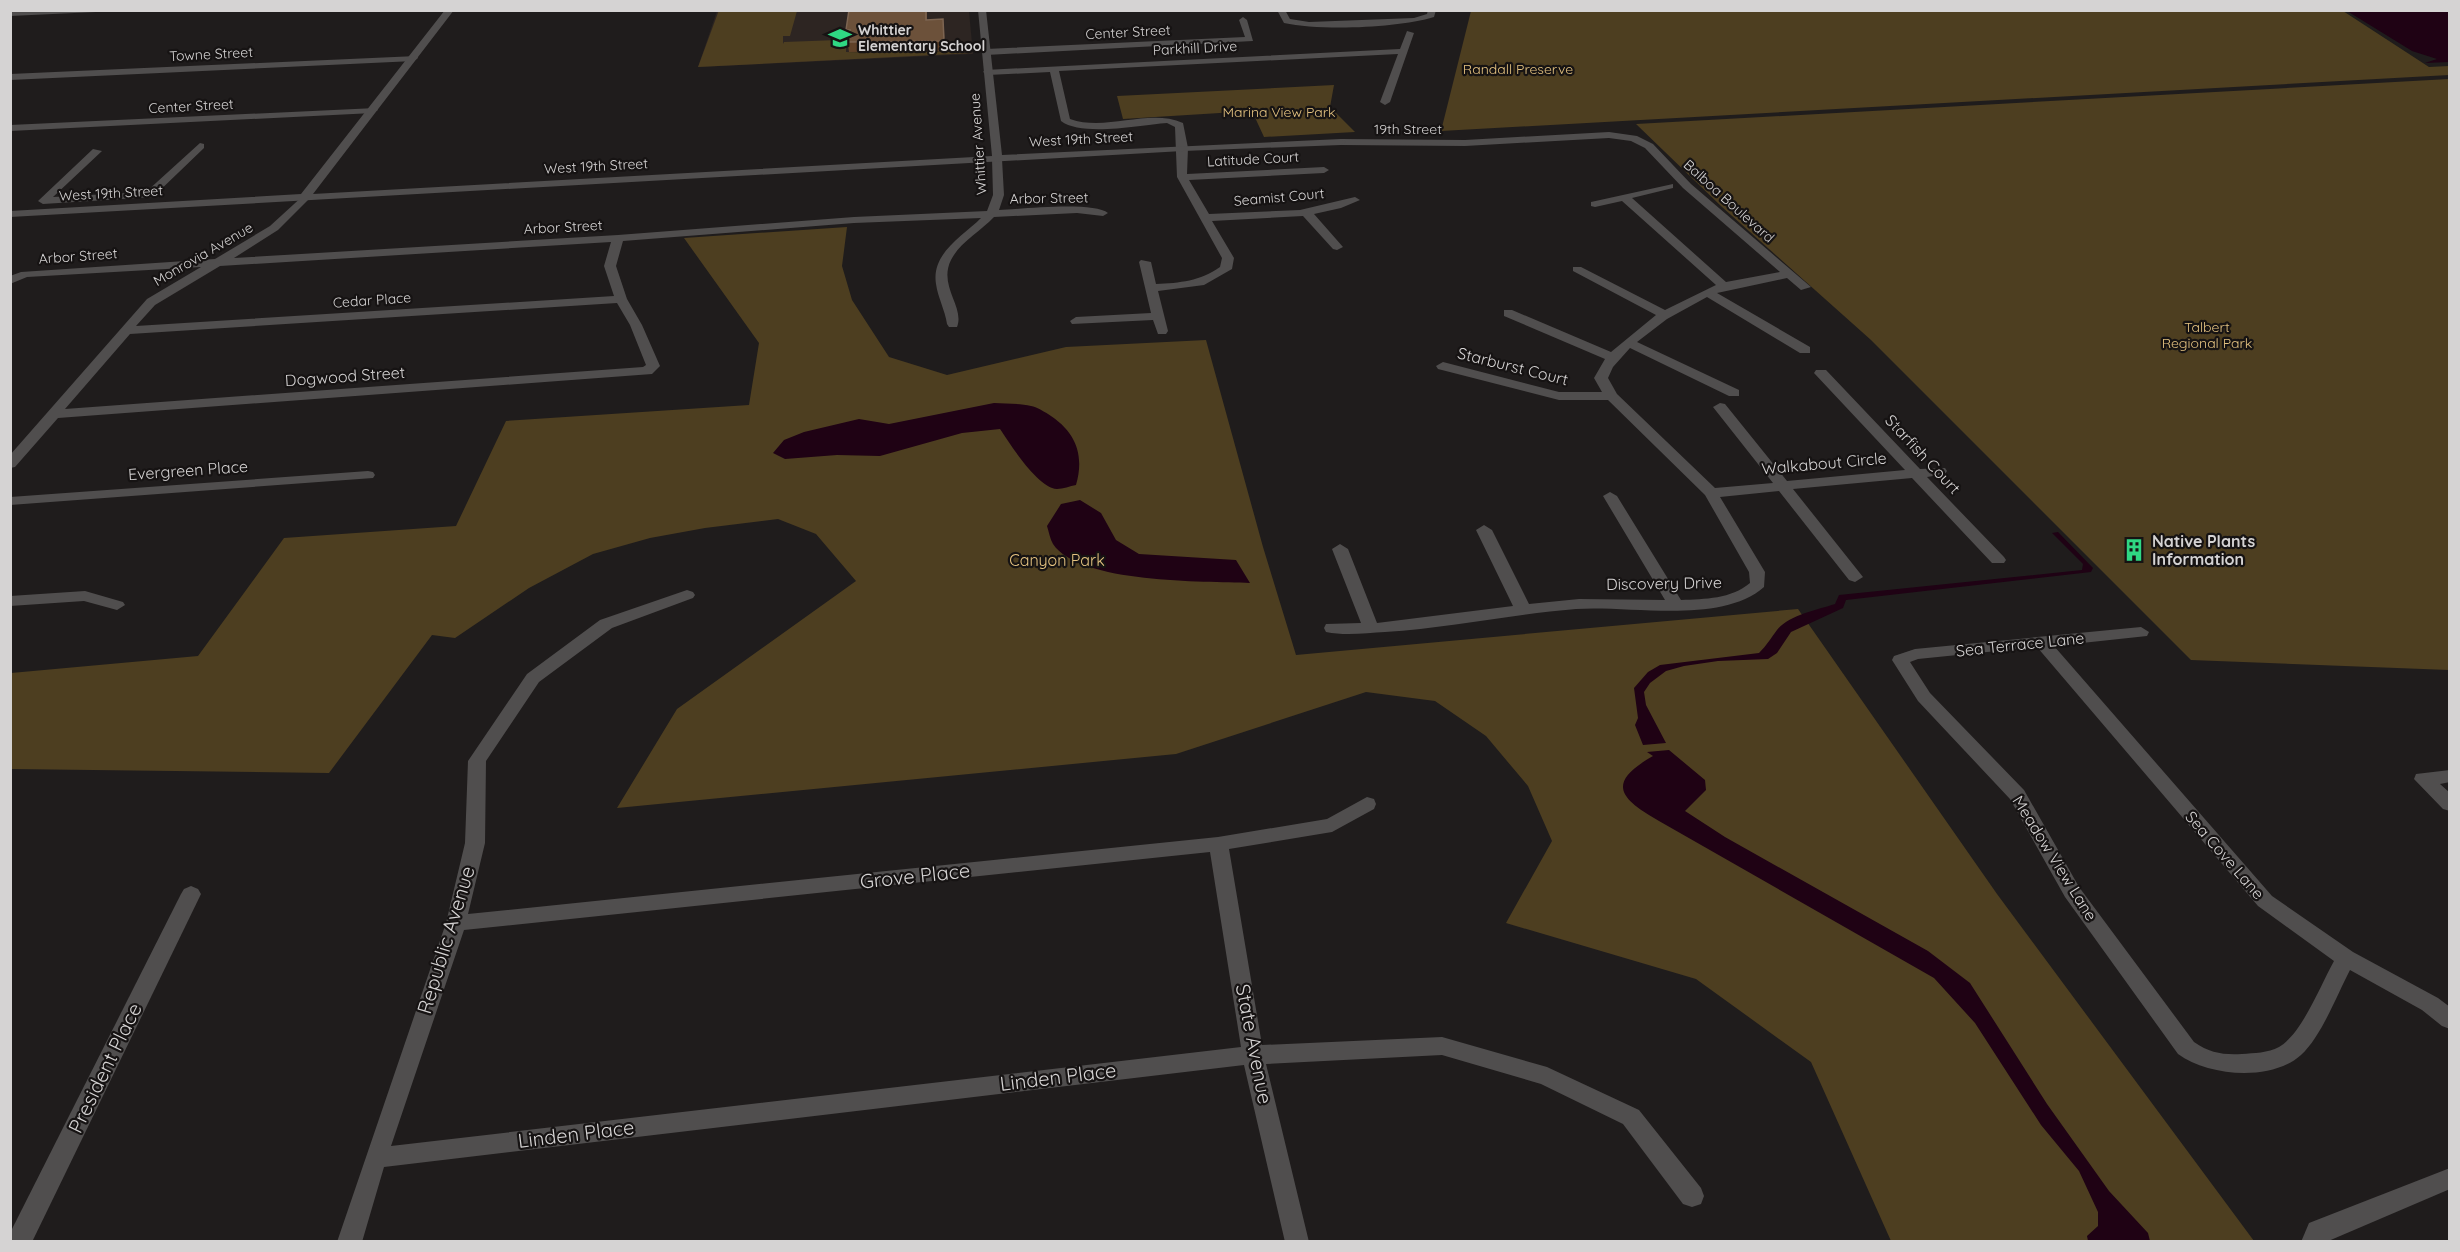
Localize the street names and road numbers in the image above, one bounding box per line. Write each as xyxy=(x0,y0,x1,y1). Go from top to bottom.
street label: Center Street xyxy=(1085,21,1171,43)
street label: Parkhill Drive xyxy=(1152,37,1238,59)
street label: Towne Street xyxy=(169,43,254,65)
street label: Whittier Avenue xyxy=(965,92,991,195)
street label: Center Street xyxy=(148,95,234,117)
street label: 19th Street xyxy=(1374,120,1442,138)
street label: West 19th Street xyxy=(1029,127,1134,151)
street label: Latitude Court xyxy=(1206,148,1300,170)
street label: West 19th Street xyxy=(544,154,649,178)
street label: Balboa Boulevard xyxy=(1680,156,1778,246)
street label: West 19th Street xyxy=(59,181,164,205)
street label: Seamist Court xyxy=(1233,184,1325,210)
street label: Arbor Street xyxy=(1009,188,1089,208)
street label: Arbor Street xyxy=(523,216,603,238)
street label: Monrovia Avenue xyxy=(150,218,256,290)
street label: Arbor Street xyxy=(38,244,118,268)
street label: Cedar Place xyxy=(332,288,412,312)
street label: Starburst Court xyxy=(1456,343,1570,389)
street label: Dogwood Street xyxy=(284,362,406,390)
street label: Starfish Court xyxy=(1881,410,1965,498)
street label: Walkabout Circle xyxy=(1761,448,1887,478)
street label: Evergreen Place xyxy=(127,456,249,484)
street label: Discovery Drive xyxy=(1606,572,1722,594)
street label: Sea Terrace Lane xyxy=(1955,627,2085,661)
street label: Meadow View Lane xyxy=(2008,792,2102,924)
street label: Sea Cove Lane xyxy=(2181,807,2269,903)
street label: Grove Place xyxy=(859,857,971,894)
street label: Republic Avenue xyxy=(411,863,480,1017)
street label: State Avenue xyxy=(1231,982,1278,1106)
street label: President Place xyxy=(62,999,147,1137)
street label: Linden Place xyxy=(998,1057,1118,1096)
street label: Linden Place xyxy=(516,1114,636,1153)

